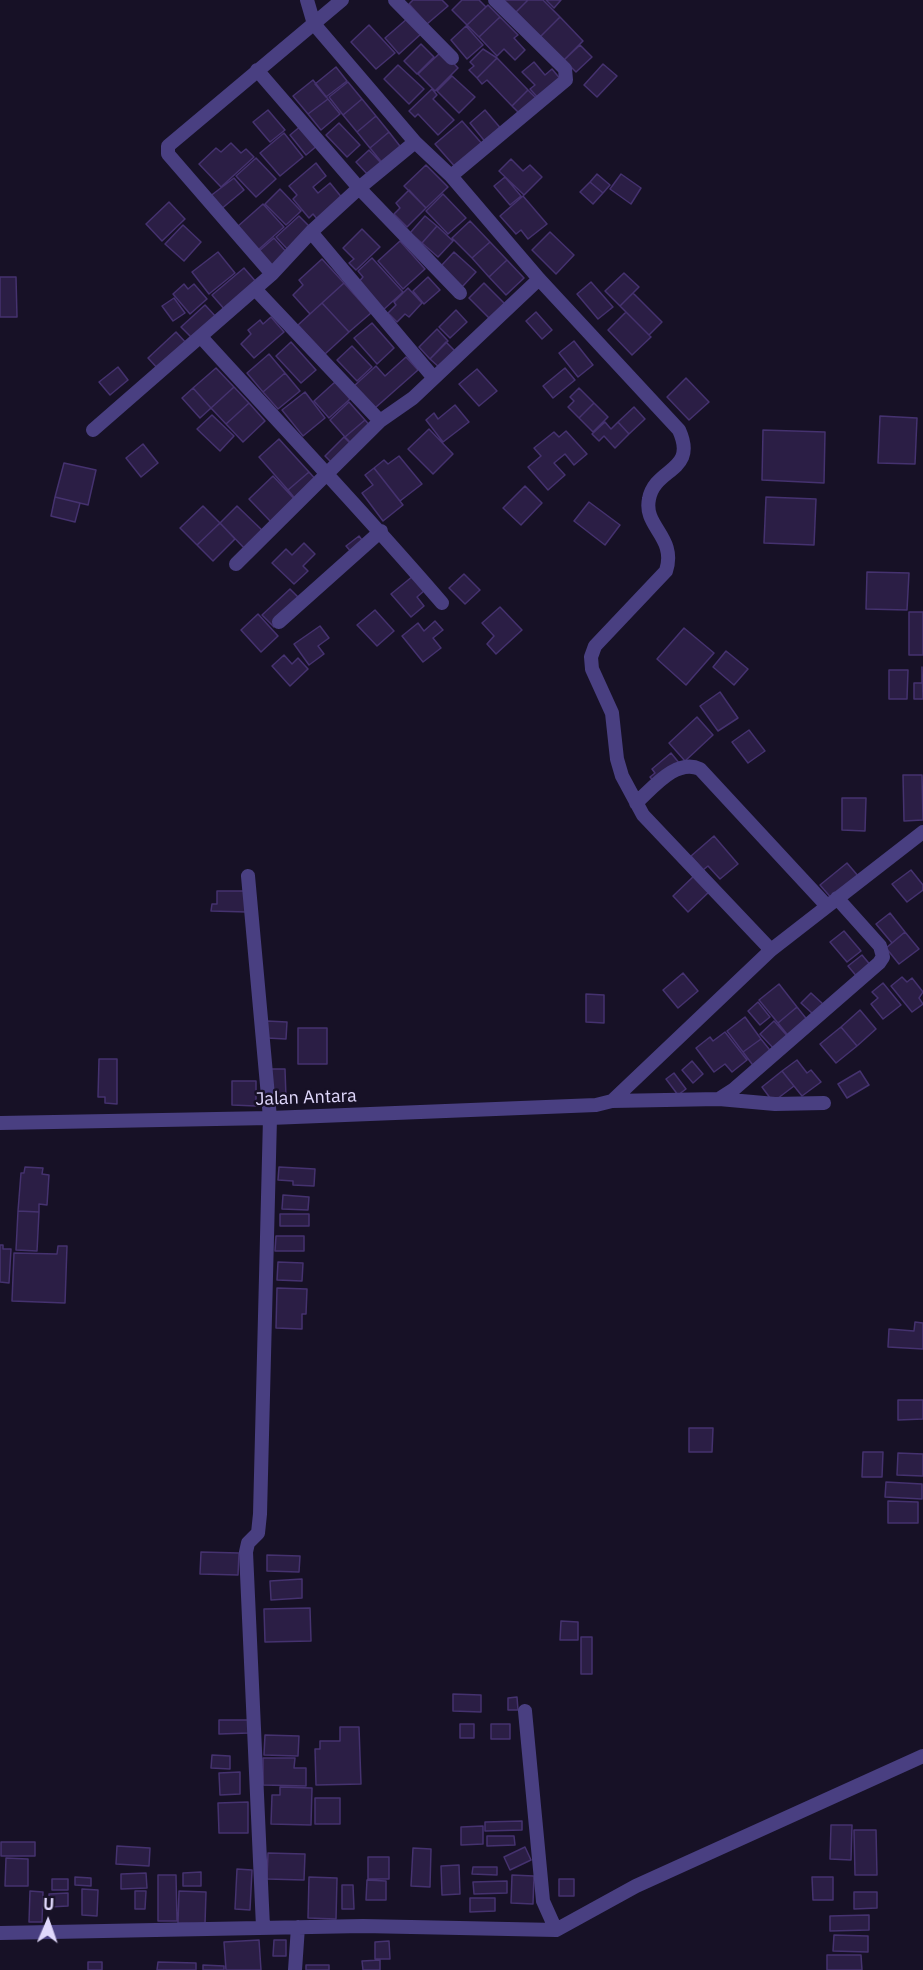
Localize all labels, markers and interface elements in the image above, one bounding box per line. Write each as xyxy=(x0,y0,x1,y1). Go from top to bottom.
street label: Jalan Antara xyxy=(255,1085,357,1111)
north arrow xyxy=(18,1892,78,1952)
text: U xyxy=(43,1894,55,1914)

